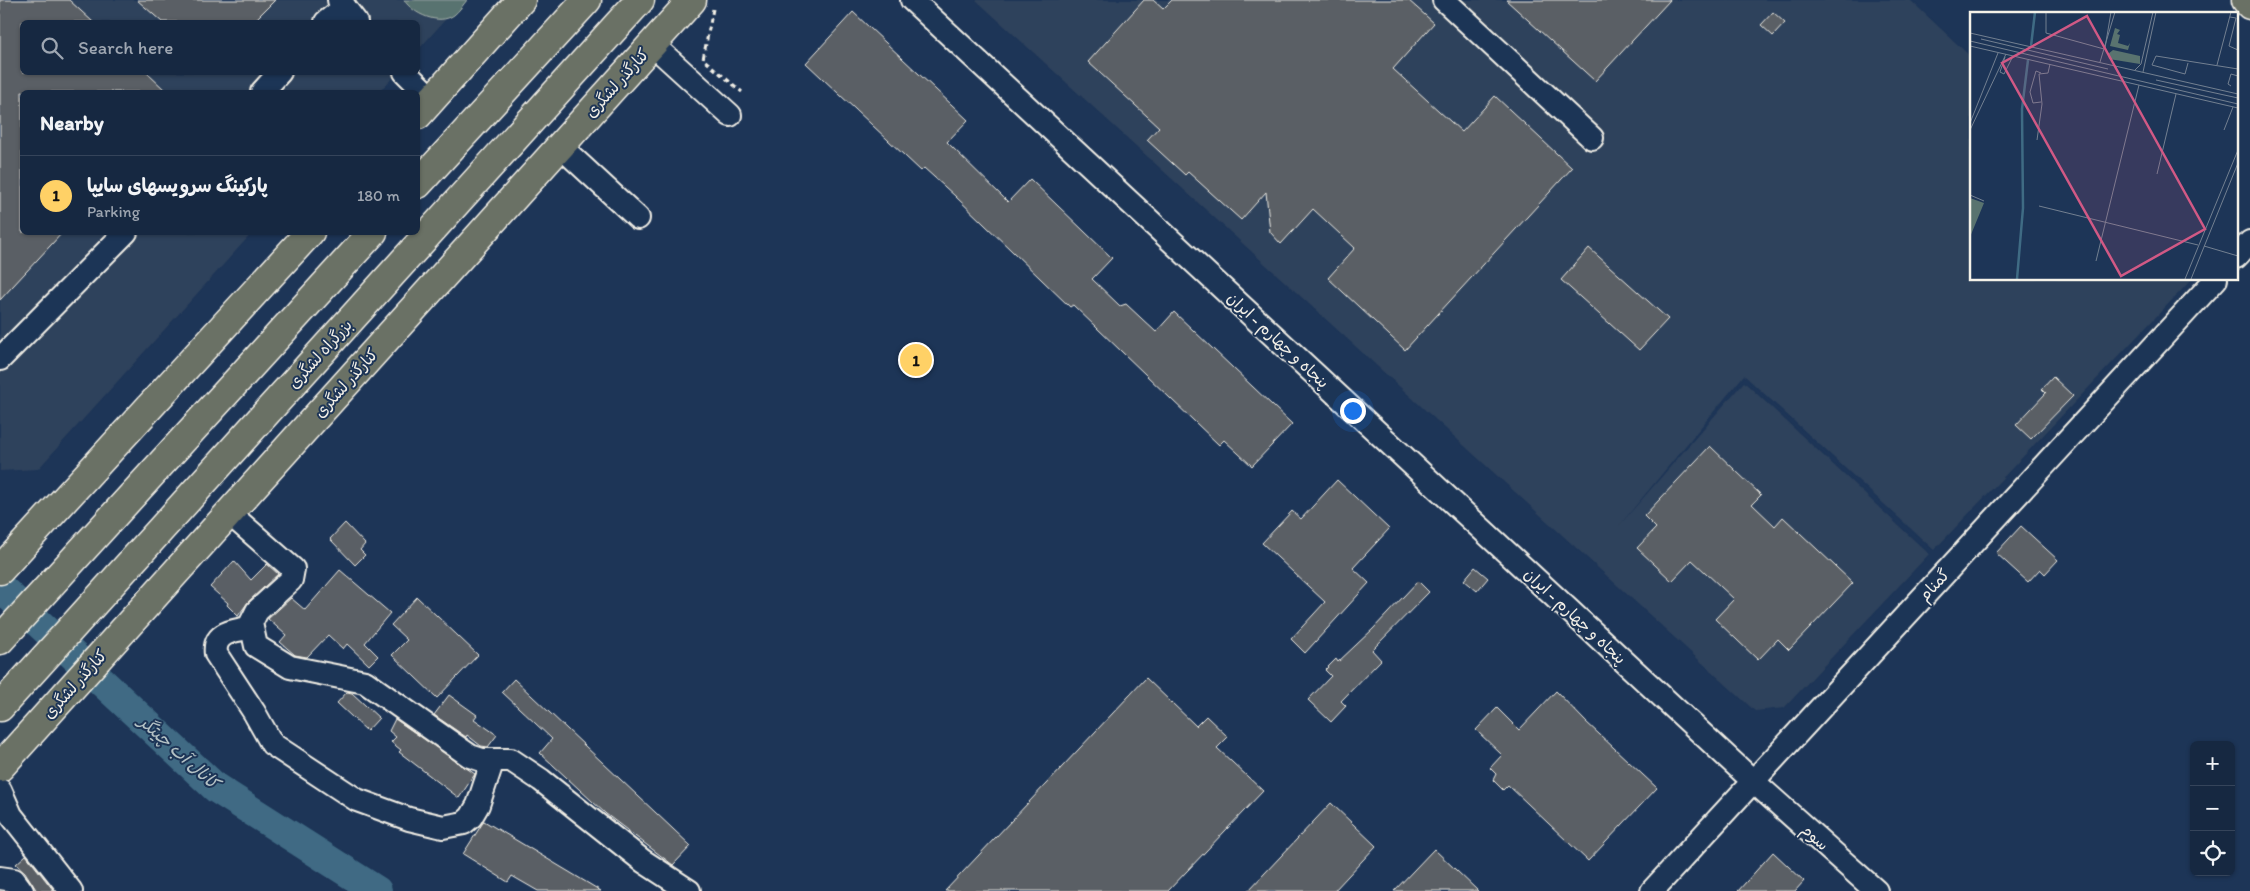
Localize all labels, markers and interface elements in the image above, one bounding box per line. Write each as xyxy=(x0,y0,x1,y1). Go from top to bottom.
inset map xyxy=(1970,12,2238,280)
search box xyxy=(20,20,420,75)
icon: search xyxy=(38,34,66,62)
text: Search here xyxy=(78,36,173,59)
street label: کنارگذر لشگری xyxy=(581,44,653,121)
text: Nearby xyxy=(40,110,104,135)
text: پارکینگ سرویسهای سایپا xyxy=(87,174,268,197)
text: 1 xyxy=(52,186,60,205)
text: 180 m xyxy=(357,186,400,205)
text: Parking xyxy=(87,202,140,221)
street label: پنجاه و چهارم - ایران xyxy=(1221,288,1333,394)
street label: بزرگراه لشگری xyxy=(284,316,356,392)
pin: 1 xyxy=(900,341,932,379)
street label: کنارگذر لشگری xyxy=(310,344,382,421)
your location xyxy=(1340,398,1366,424)
street label: پنجاه و چهارم - ایران xyxy=(1518,564,1630,670)
street label: گمنام xyxy=(1914,565,1956,607)
street label: کنارگذر لشگری xyxy=(39,645,111,722)
water label: کانال آب چیتگر xyxy=(133,709,226,796)
map controls xyxy=(2190,741,2235,876)
button: + xyxy=(2190,741,2235,786)
button: − xyxy=(2190,786,2235,831)
street label: سوم xyxy=(1795,820,1833,856)
button: locate xyxy=(2190,831,2235,876)

